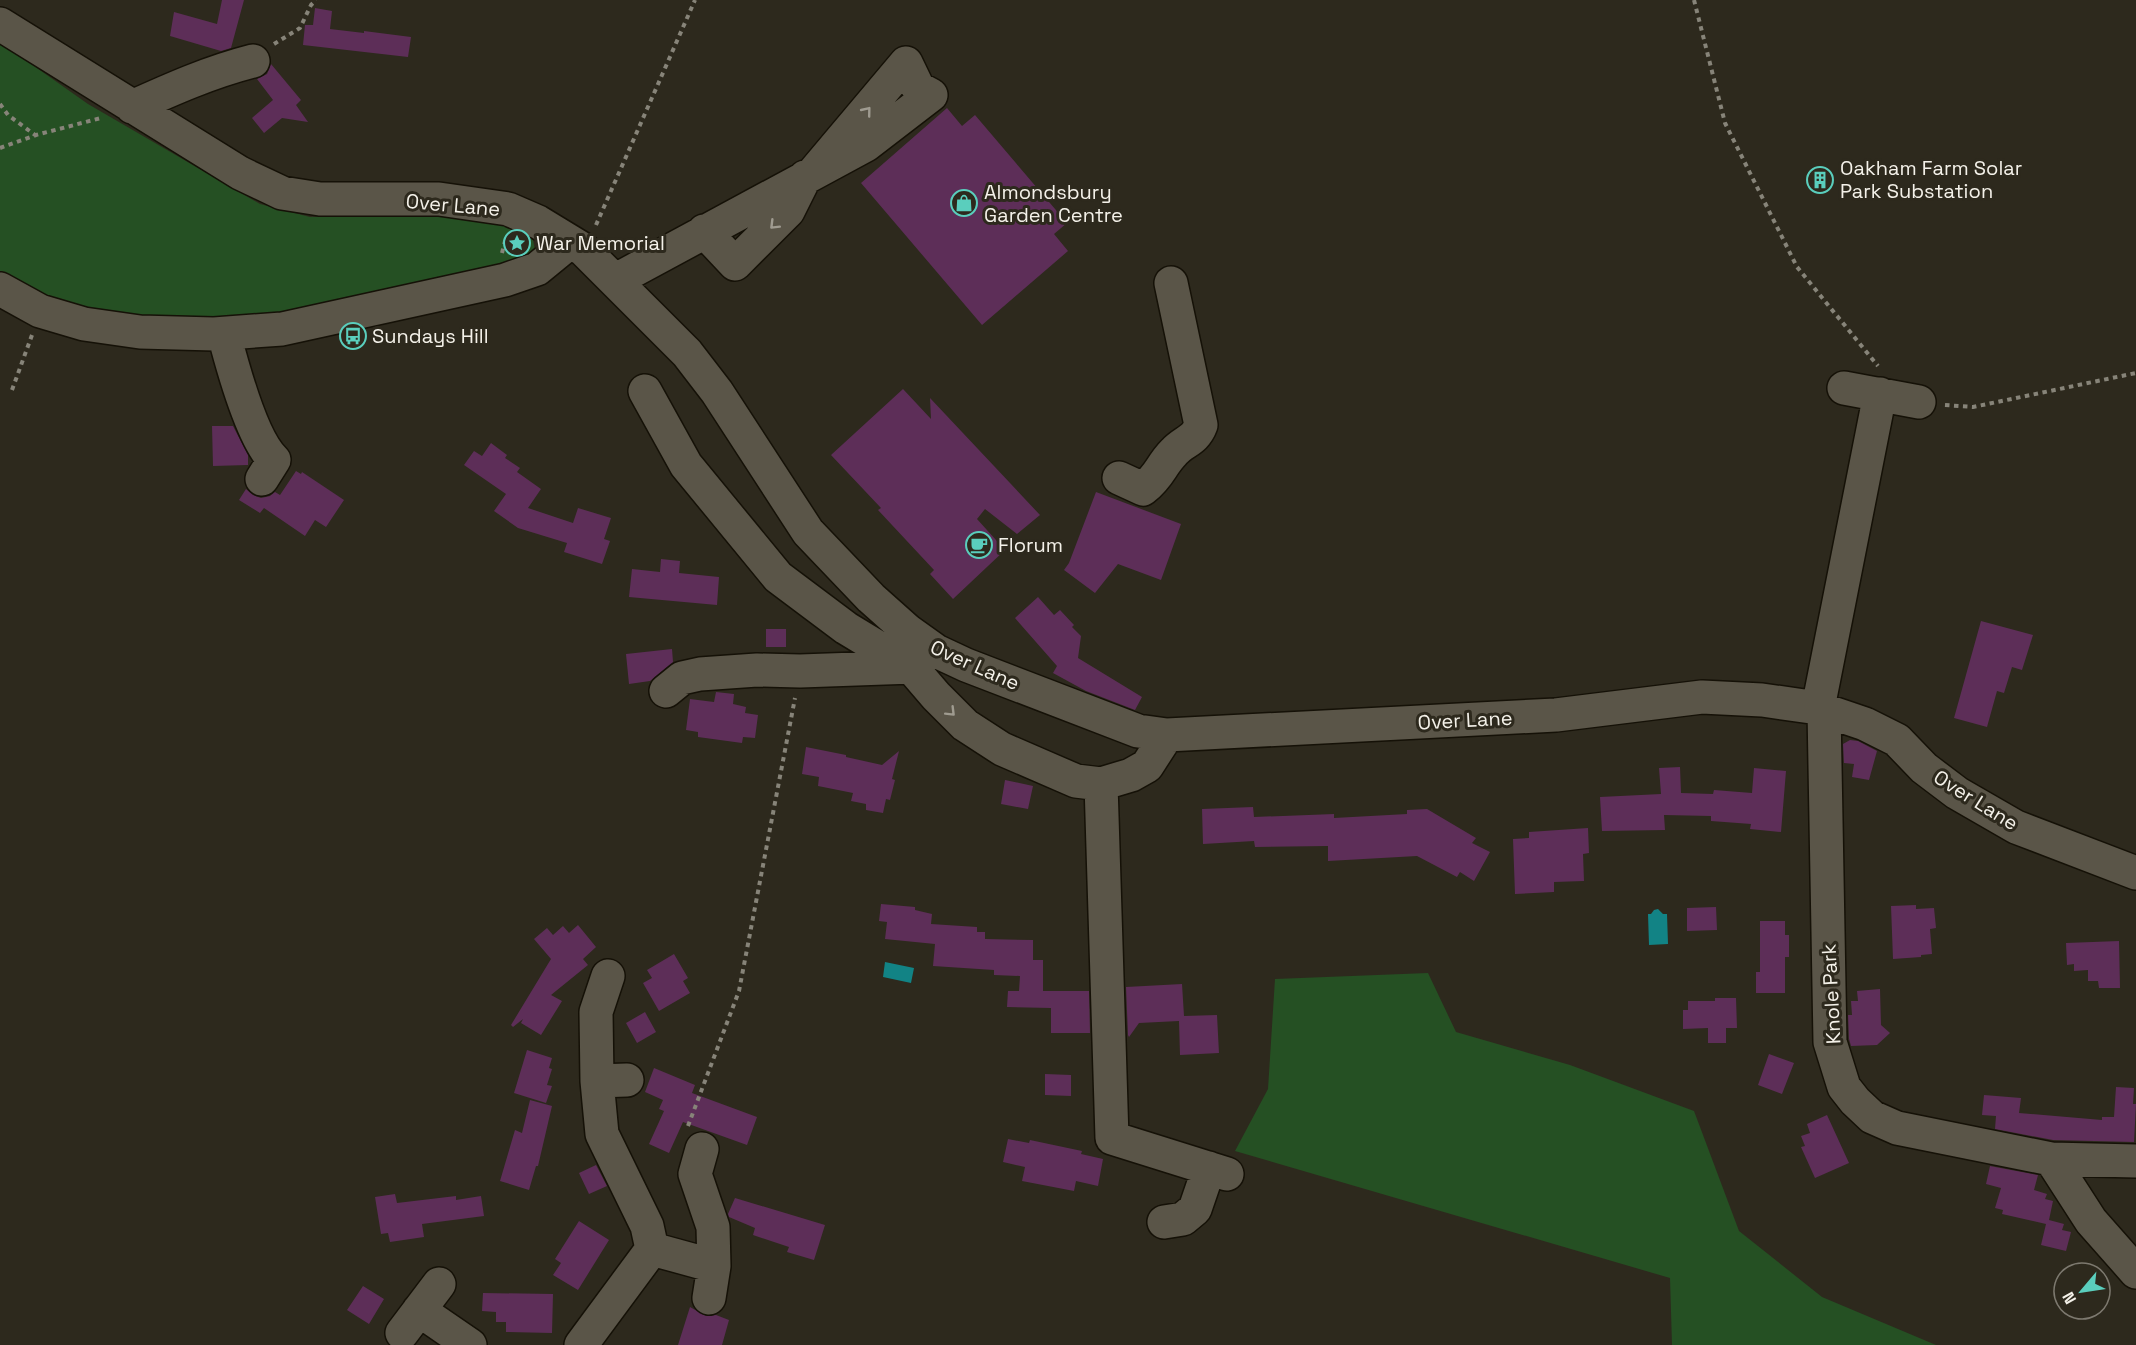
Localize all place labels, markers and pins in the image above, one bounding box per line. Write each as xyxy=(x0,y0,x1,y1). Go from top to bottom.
place label: Oakham Farm Solar Park Substation xyxy=(1840,155,2022,204)
building icon: Oakham Farm Solar Park Substation xyxy=(1805,165,1835,195)
place label: Almondsbury Garden Centre xyxy=(984,179,1123,228)
shop icon: Almondsbury Garden Centre xyxy=(949,188,979,218)
place icon: War Memorial xyxy=(502,228,532,258)
place label: War Memorial xyxy=(536,230,665,256)
bus stop icon: Sundays Hill xyxy=(338,321,368,351)
place label: Sundays Hill xyxy=(372,323,489,349)
cafe icon: Florum xyxy=(964,530,994,560)
place label: Florum xyxy=(998,532,1063,558)

